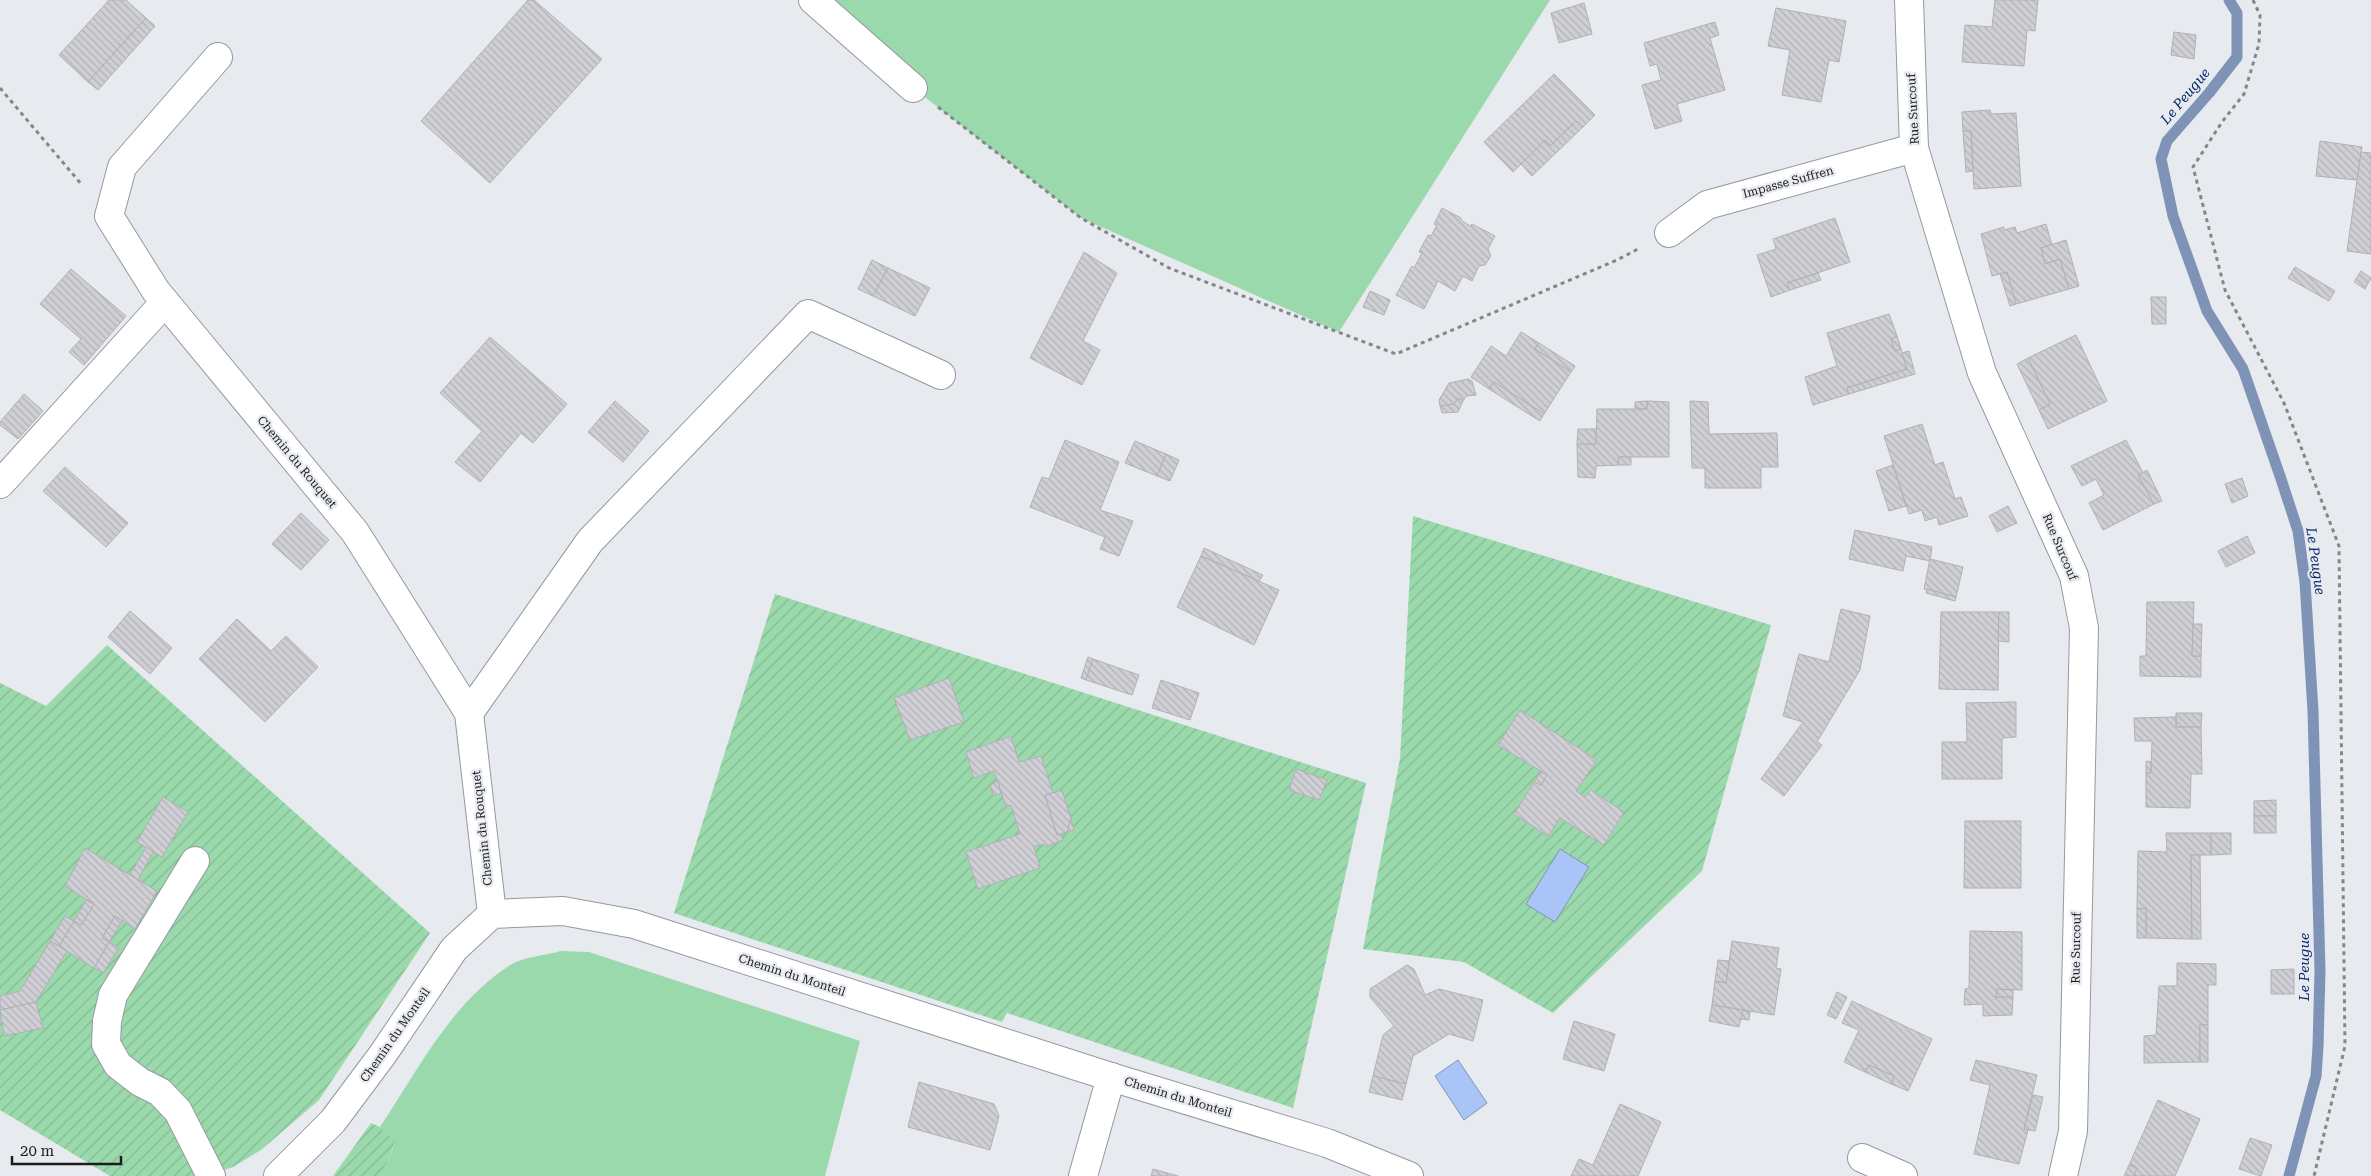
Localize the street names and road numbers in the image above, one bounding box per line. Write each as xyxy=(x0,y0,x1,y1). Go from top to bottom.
street label: Rue Surcouf xyxy=(1904,73,1922,145)
street label: Impasse Suffren xyxy=(1741,163,1835,201)
street label: Chemin du Rouquet xyxy=(254,413,340,511)
street label: Rue Surcouf xyxy=(2040,512,2080,583)
street label: Chemin du Rouquet xyxy=(469,769,495,886)
street label: Rue Surcouf xyxy=(2068,912,2084,984)
street label: Chemin du Monteil xyxy=(737,951,848,999)
street label: Chemin du Monteil xyxy=(357,985,433,1085)
street label: Chemin du Monteil xyxy=(1123,1074,1234,1120)

